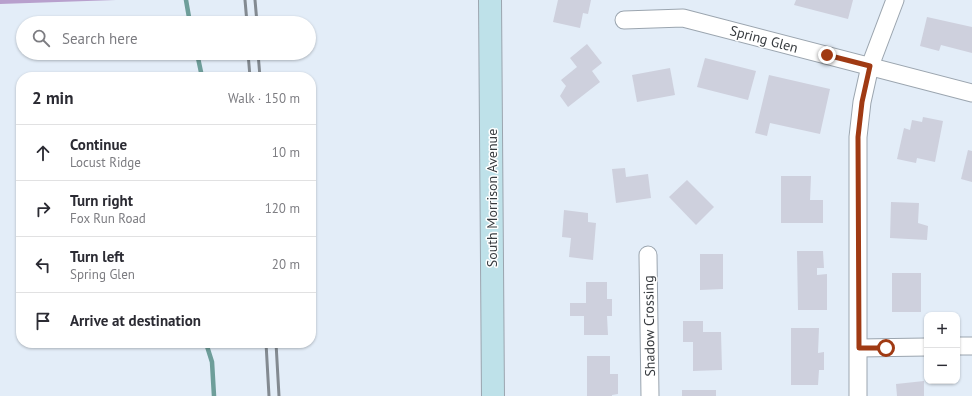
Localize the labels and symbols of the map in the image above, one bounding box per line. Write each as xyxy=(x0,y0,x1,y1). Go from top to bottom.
street label: Spring Glen xyxy=(728,21,800,57)
route end xyxy=(818,46,836,64)
street label: South Morrison Avenue xyxy=(483,129,501,267)
street label: Shadow Crossing xyxy=(639,275,659,377)
route start xyxy=(877,339,895,357)

